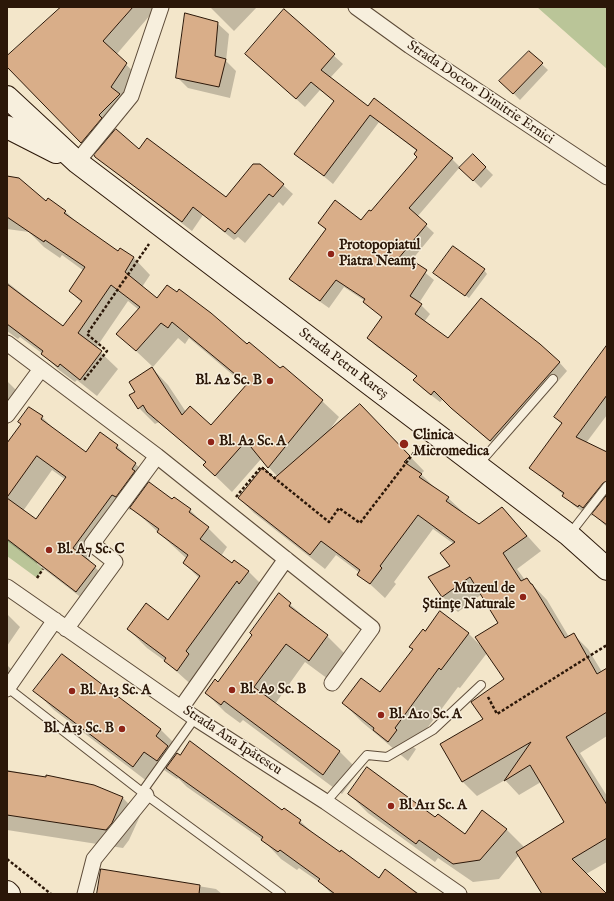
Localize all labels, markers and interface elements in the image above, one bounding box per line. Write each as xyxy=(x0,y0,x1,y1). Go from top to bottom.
street label: Strada Doctor Dimitrie Ernici xyxy=(403,38,557,148)
place label: Protopopiatul Piatra Neamț xyxy=(339,238,420,270)
marker: Protopopiatul Piatra Neamț xyxy=(326,249,336,259)
street label: Strada Petru Rareș xyxy=(295,325,391,403)
place label: Bl. A2 Sc. B xyxy=(195,373,262,389)
marker: Bl. A2 Sc. B xyxy=(265,376,275,386)
place label: Clinica Micromedica xyxy=(413,428,489,460)
place label: Bl. A2 Sc. A xyxy=(219,434,286,450)
marker: Bl. A2 Sc. A xyxy=(206,437,216,447)
marker: Clinica Micromedica xyxy=(398,438,410,450)
place label: Bl. A7 Sc. C xyxy=(57,542,124,558)
marker: Bl. A7 Sc. C xyxy=(44,545,54,555)
place label: Muzeul de Științe Naturale xyxy=(423,581,515,614)
marker: Muzeul de Științe Naturale xyxy=(518,592,528,602)
place label: Bl. A9 Sc. B xyxy=(240,682,306,698)
place label: Bl. A13 Sc. A xyxy=(80,683,151,699)
marker: Bl. A9 Sc. B xyxy=(227,685,237,695)
marker: Bl. A13 Sc. A xyxy=(67,686,77,696)
street label: Strada Ana Ipătescu xyxy=(179,703,285,779)
place label: Bl. A10 Sc. A xyxy=(389,707,461,723)
marker: Bl. A10 Sc. A xyxy=(376,710,386,720)
place label: Bl. A13 Sc. B xyxy=(43,721,114,737)
marker: Bl. A13 Sc. B xyxy=(117,724,127,734)
place label: Bl A11 Sc. A xyxy=(399,798,467,814)
marker: Bl A11 Sc. A xyxy=(386,801,396,811)

